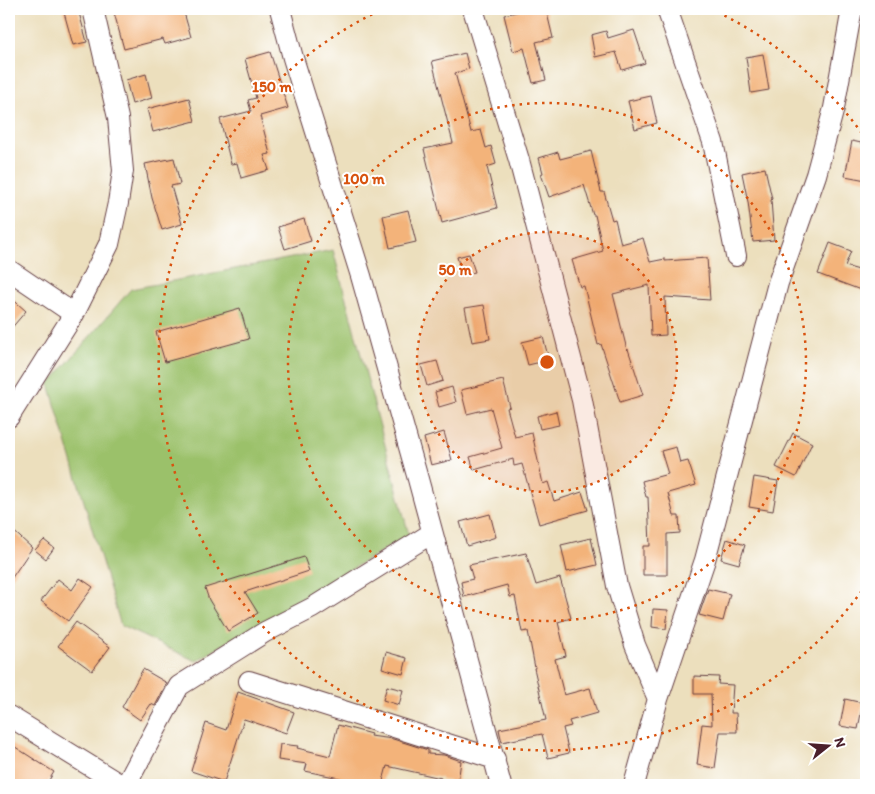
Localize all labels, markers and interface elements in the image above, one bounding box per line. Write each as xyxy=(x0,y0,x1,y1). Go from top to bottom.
text: 150 m xyxy=(252,78,292,96)
text: 100 m xyxy=(343,170,385,188)
text: 50 m xyxy=(438,261,472,279)
centre of rings xyxy=(538,353,556,371)
north arrow xyxy=(802,722,852,772)
text: N xyxy=(830,735,849,749)

